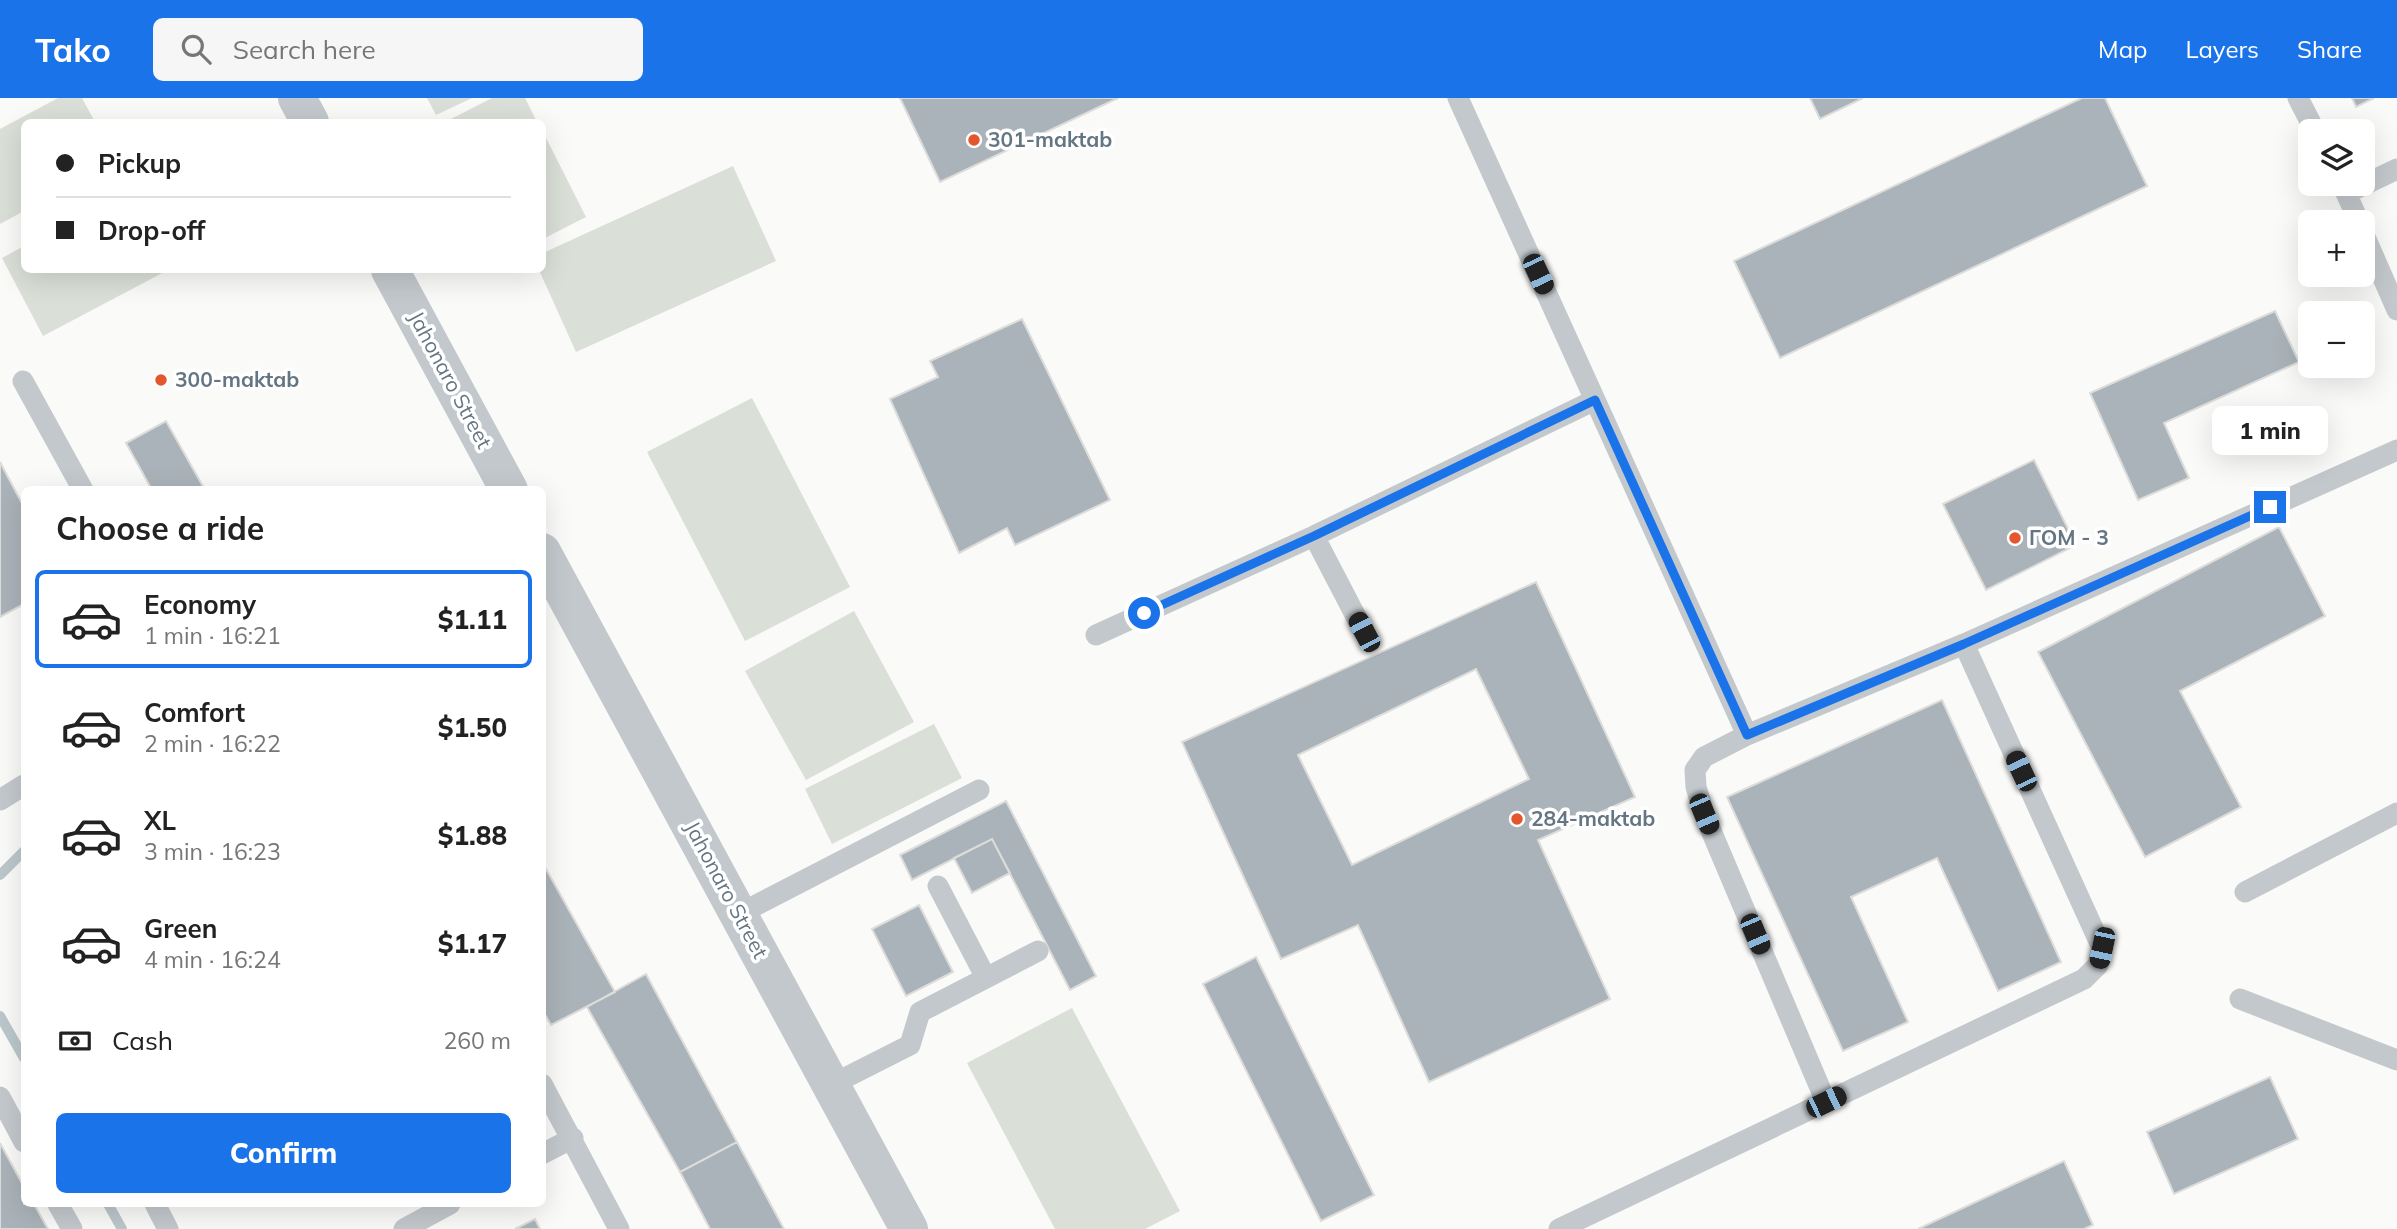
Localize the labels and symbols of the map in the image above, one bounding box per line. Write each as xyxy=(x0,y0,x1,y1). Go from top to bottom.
place label: 301-maktab xyxy=(988,126,1112,152)
marker: 301-maktab xyxy=(966,132,982,148)
car xyxy=(1520,251,1557,297)
street label: Jahonaro Street xyxy=(404,306,498,453)
place label: 300-maktab xyxy=(175,366,299,392)
marker: 300-maktab xyxy=(153,372,169,388)
callout: 1 min xyxy=(2212,406,2328,454)
route end xyxy=(2254,491,2286,523)
place label: ГОМ - 3 xyxy=(2029,524,2109,550)
marker: ГОМ - 3 xyxy=(2007,530,2023,546)
route start xyxy=(1128,597,1160,629)
car xyxy=(1345,609,1384,655)
car xyxy=(2003,748,2040,794)
car xyxy=(1687,791,1722,837)
place label: 284-maktab xyxy=(1531,805,1655,831)
marker: 284-maktab xyxy=(1509,811,1525,827)
street label: Jahonaro Street xyxy=(680,816,774,963)
car xyxy=(1738,911,1773,957)
car xyxy=(2088,925,2117,971)
car xyxy=(1803,1083,1850,1121)

